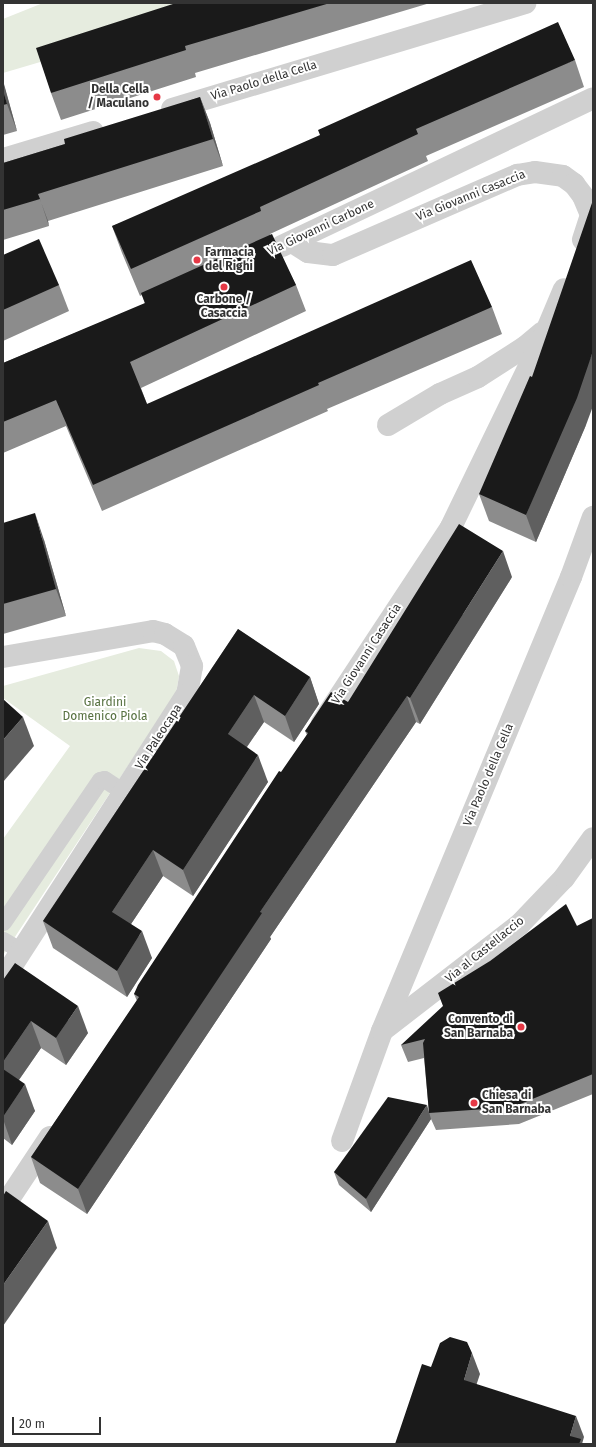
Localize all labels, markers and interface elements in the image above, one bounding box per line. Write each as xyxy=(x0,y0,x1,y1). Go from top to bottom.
street label: Via Paolo della Cella xyxy=(209,58,319,104)
place label: Della Cella / Maculano xyxy=(87,83,149,111)
marker: Della Cella / Maculano xyxy=(152,92,162,102)
street label: Via Giovanni Casaccia xyxy=(414,167,528,225)
street label: Via Giovanni Carbone xyxy=(265,197,377,259)
place label: Farmacia del Righi xyxy=(205,246,254,274)
marker: Farmacia del Righi xyxy=(192,255,202,265)
marker: Carbone / Casaccia xyxy=(219,282,229,292)
place label: Carbone / Casaccia xyxy=(197,293,251,321)
street label: Via Giovanni Casaccia xyxy=(329,601,405,707)
park label: Giardini Domenico Piola xyxy=(62,696,148,724)
street label: Via Paleocapa xyxy=(132,702,186,772)
street label: Via Paolo della Cella xyxy=(461,721,517,829)
street label: Via al Castellaccio xyxy=(443,914,527,986)
place label: Convento di San Barnaba xyxy=(444,1013,513,1041)
marker: Convento di San Barnaba xyxy=(516,1022,526,1032)
place label: Chiesa di San Barnaba xyxy=(482,1089,551,1117)
marker: Chiesa di San Barnaba xyxy=(469,1098,479,1108)
scale bar xyxy=(14,1409,103,1435)
text: 20 m xyxy=(19,1417,45,1431)

